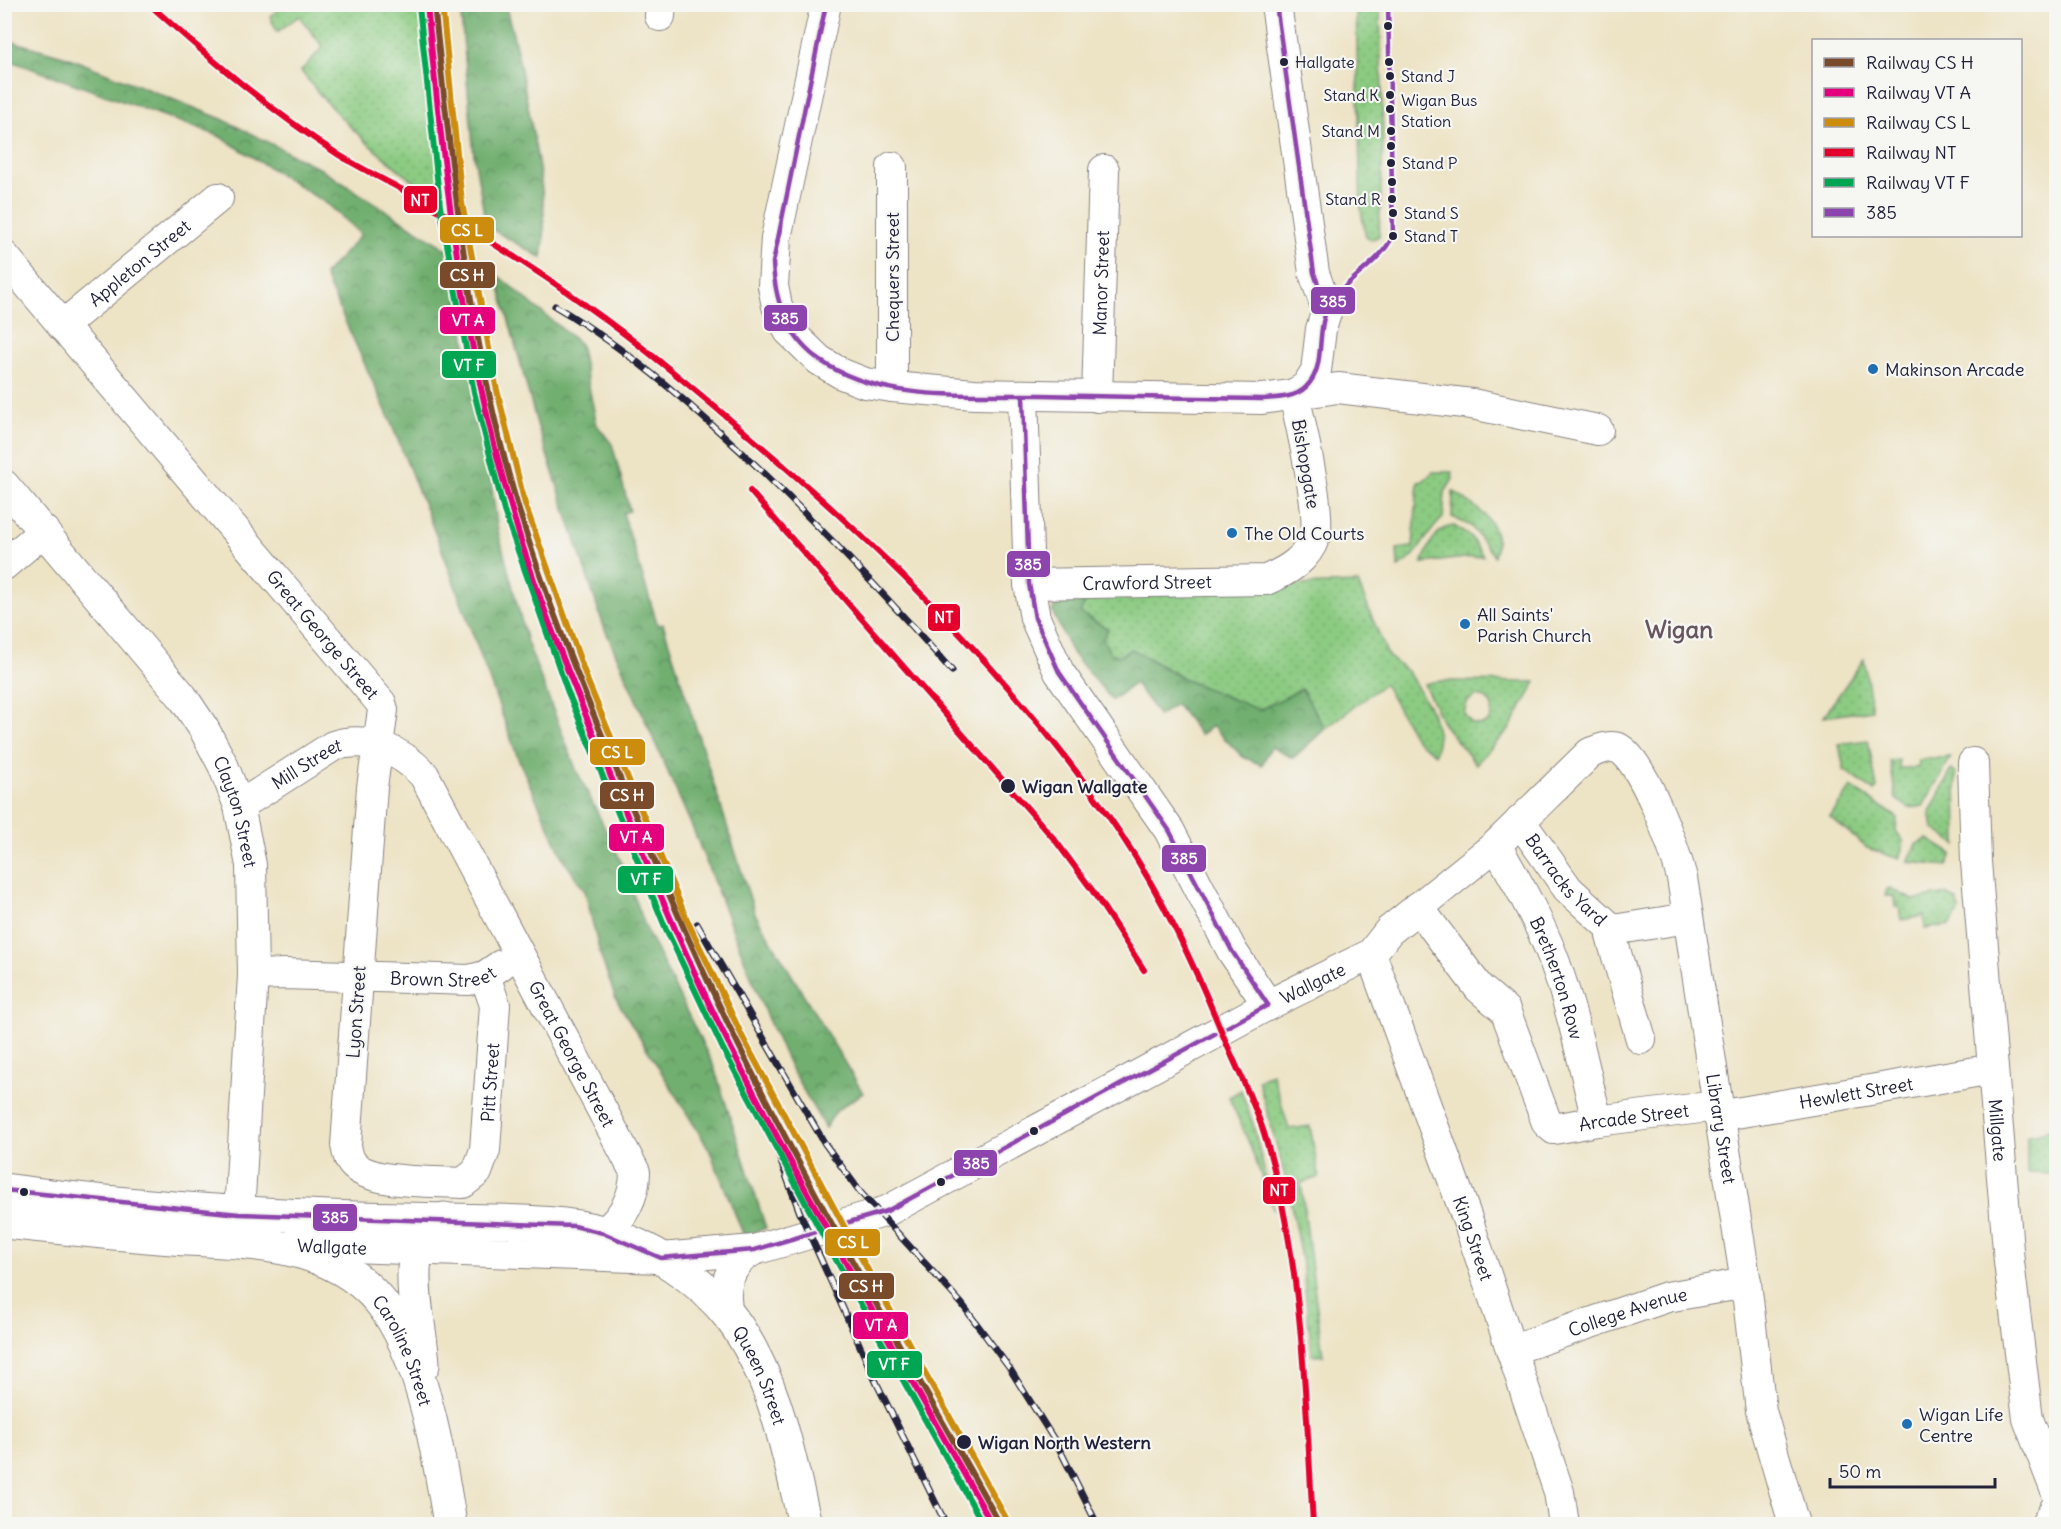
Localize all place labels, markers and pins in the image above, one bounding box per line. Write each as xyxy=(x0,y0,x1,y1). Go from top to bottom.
unlabelled marker xyxy=(1382,20,1394,32)
place label: Hallgate xyxy=(1295,52,1355,72)
marker: Hallgate xyxy=(1278,56,1290,68)
unlabelled marker xyxy=(1383,56,1395,68)
place label: Stand J xyxy=(1401,66,1455,86)
marker: Stand J xyxy=(1384,70,1396,82)
place label: Stand K xyxy=(1323,85,1379,105)
marker: Stand K xyxy=(1384,89,1396,101)
place label: Wigan Bus Station xyxy=(1401,90,1477,131)
marker: Wigan Bus Station xyxy=(1384,103,1396,115)
place label: Stand M xyxy=(1321,121,1380,141)
marker: Stand M xyxy=(1385,125,1397,137)
unlabelled marker xyxy=(1385,140,1397,152)
place label: Stand P xyxy=(1402,153,1458,173)
marker: Stand P xyxy=(1385,157,1397,169)
unlabelled marker xyxy=(1386,176,1398,188)
place label: Stand R xyxy=(1325,189,1381,209)
marker: Stand R xyxy=(1386,193,1398,205)
place label: Stand S xyxy=(1404,203,1459,223)
marker: Stand S xyxy=(1387,207,1399,219)
place label: Stand T xyxy=(1404,226,1458,246)
marker: Stand T xyxy=(1387,230,1399,242)
place label: Makinson Arcade xyxy=(1885,358,2025,381)
marker: Makinson Arcade xyxy=(1866,362,1880,376)
place label: The Old Courts xyxy=(1244,522,1365,545)
marker: The Old Courts xyxy=(1225,526,1239,540)
place label: All Saints' Parish Church xyxy=(1477,603,1591,647)
marker: All Saints' Parish Church xyxy=(1458,617,1472,631)
place label: Wigan Wallgate xyxy=(1022,775,1148,798)
marker: Wigan Wallgate xyxy=(999,777,1017,795)
unlabelled marker xyxy=(1028,1125,1040,1137)
unlabelled marker xyxy=(935,1176,947,1188)
unlabelled marker xyxy=(18,1186,30,1198)
place label: Wigan Life Centre xyxy=(1919,1403,2003,1447)
marker: Wigan Life Centre xyxy=(1900,1417,1914,1431)
place label: Wigan North Western xyxy=(978,1431,1151,1454)
marker: Wigan North Western xyxy=(955,1433,973,1451)

